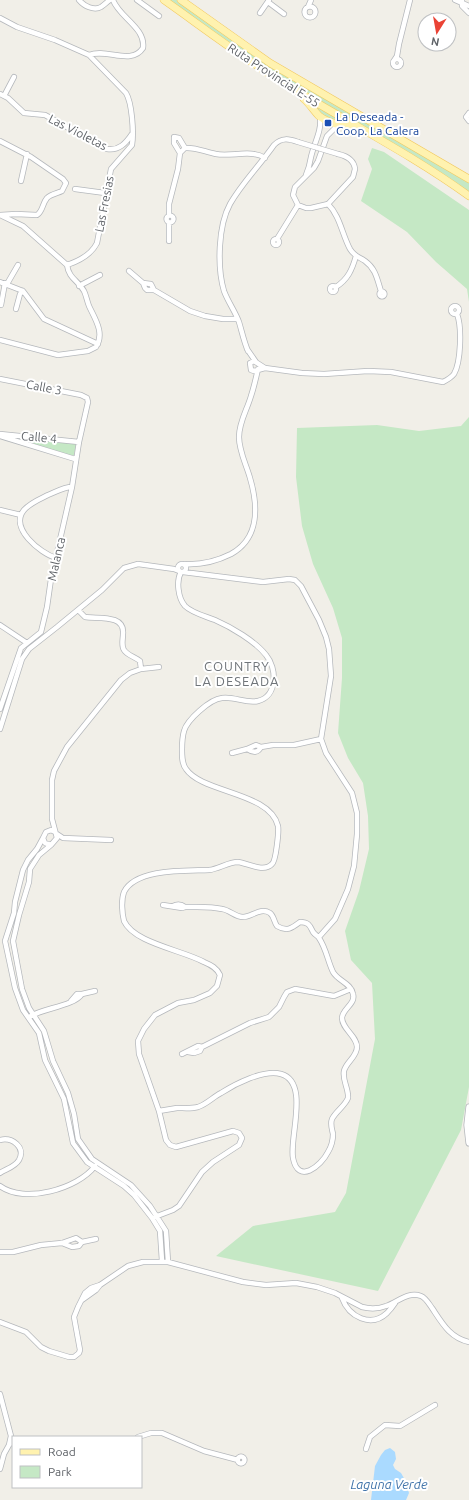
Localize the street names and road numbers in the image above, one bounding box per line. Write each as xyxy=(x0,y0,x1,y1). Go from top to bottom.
street label: Ruta Provincial E-55 xyxy=(226,41,322,109)
street label: Las Violetas xyxy=(47,112,109,152)
street label: Las Fresias xyxy=(92,175,116,233)
street label: Calle 3 xyxy=(25,377,63,397)
street label: Calle 4 xyxy=(21,429,58,445)
street label: Malanca xyxy=(45,536,67,582)

